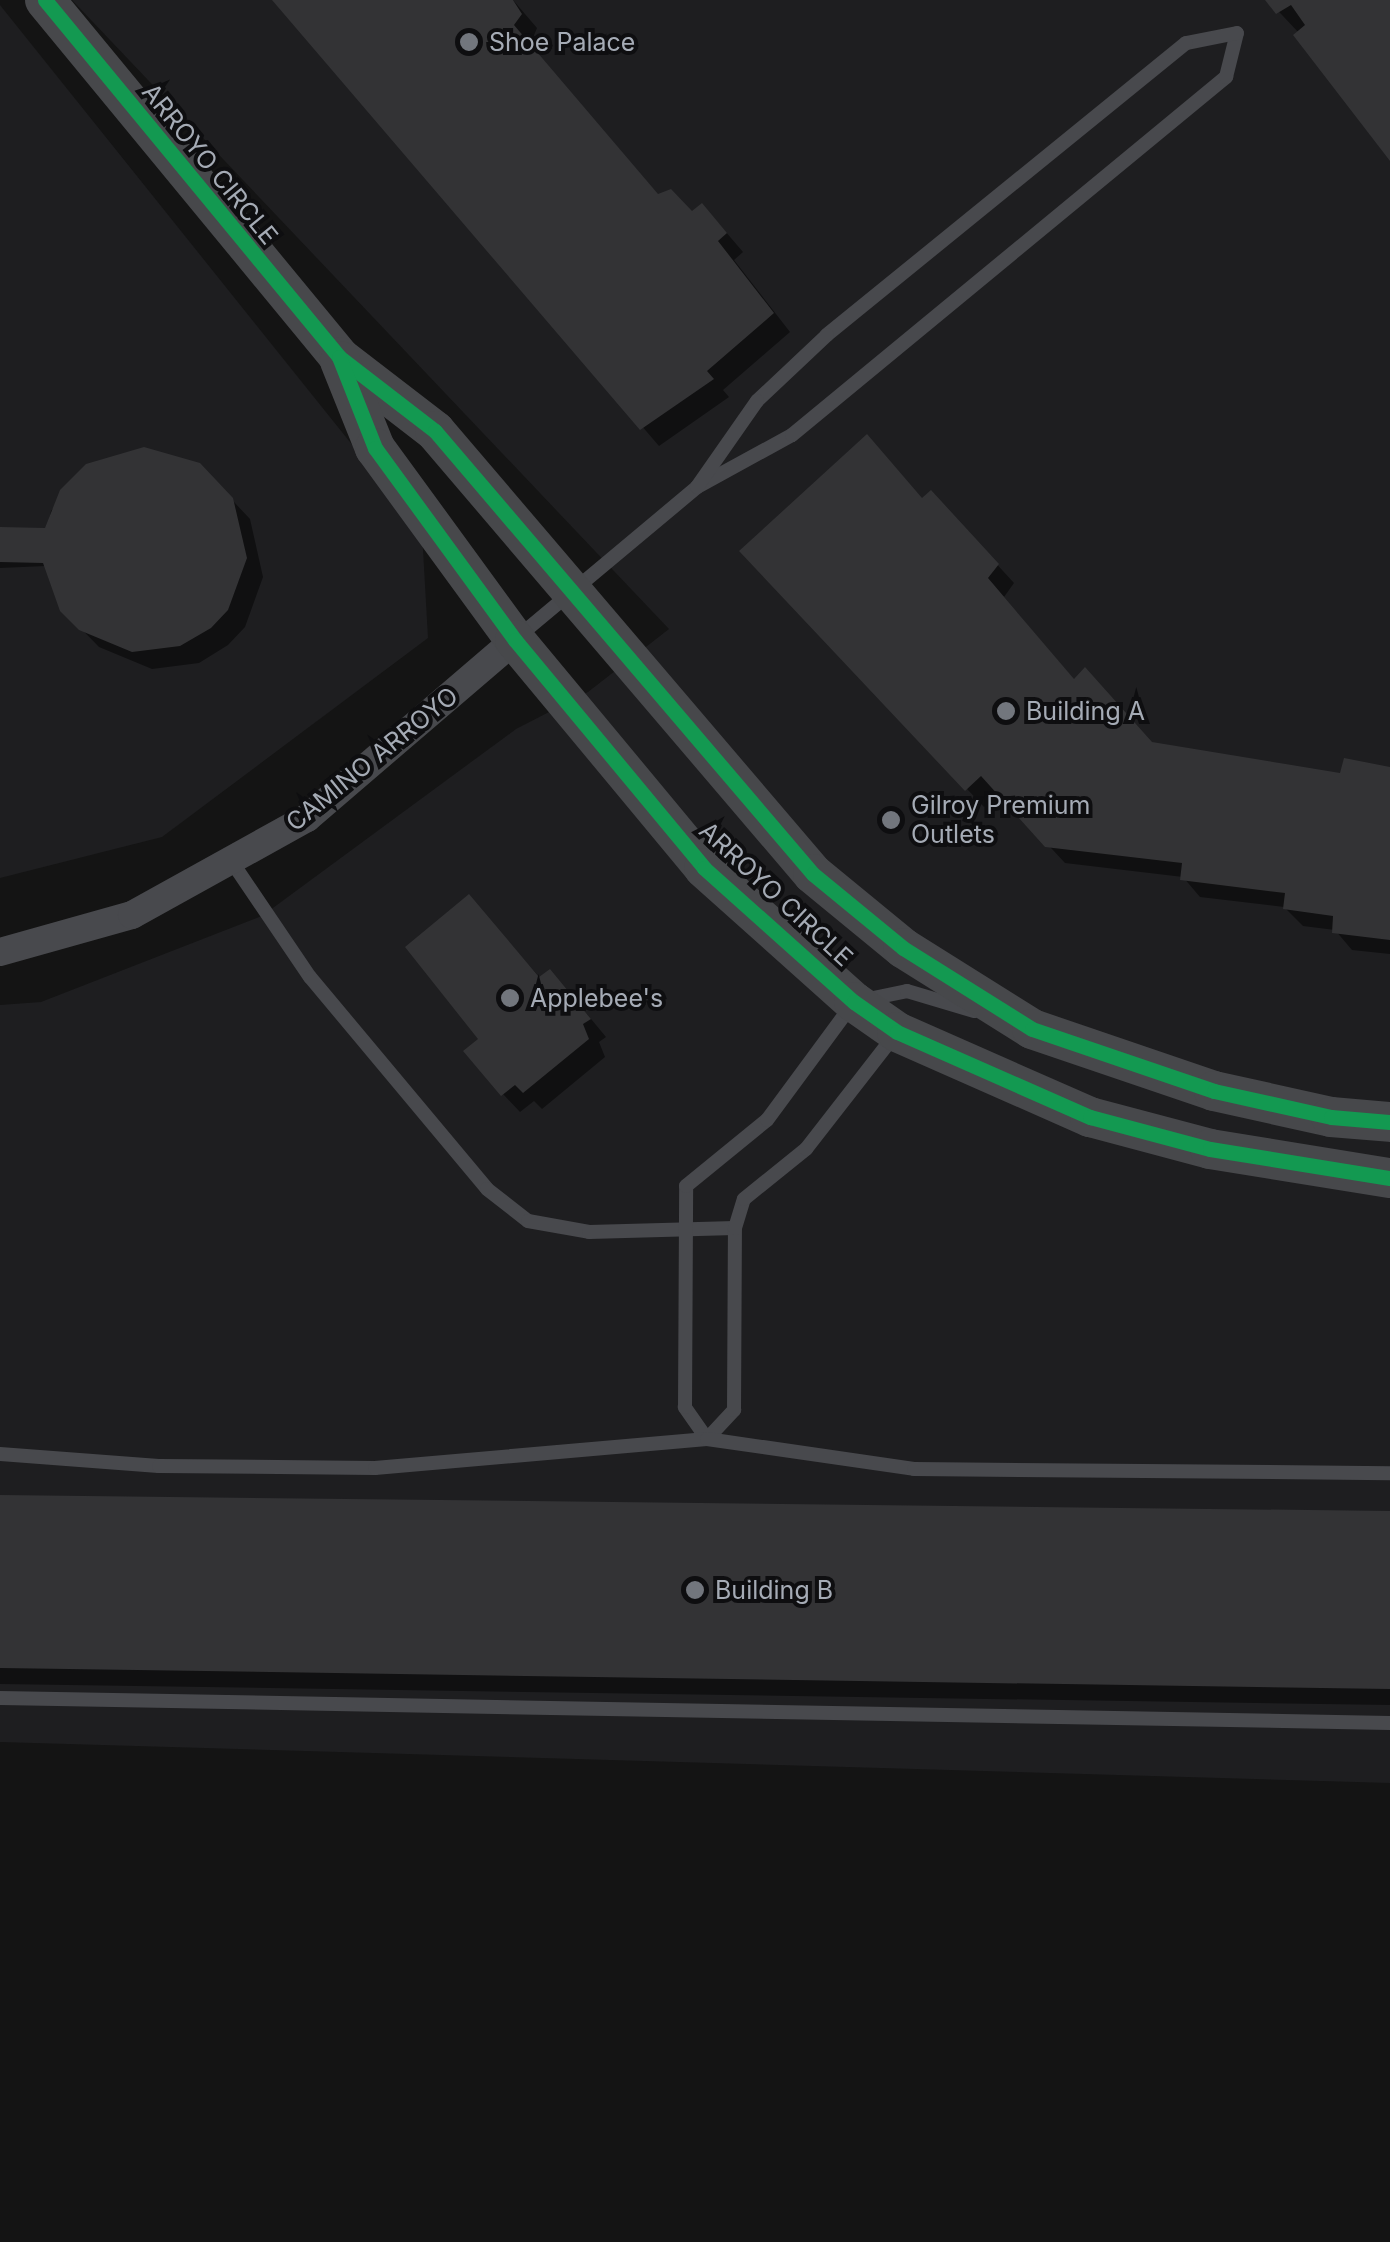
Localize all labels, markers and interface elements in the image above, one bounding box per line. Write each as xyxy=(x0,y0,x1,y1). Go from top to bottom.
place label: Shoe Palace xyxy=(489,27,635,57)
marker: Shoe Palace xyxy=(458,31,480,53)
street label: ARROYO CIRCLE xyxy=(136,77,284,251)
street label: CAMINO ARROYO xyxy=(280,681,464,837)
place label: Building A xyxy=(1026,696,1145,726)
marker: Building A xyxy=(995,700,1017,722)
place label: Gilroy Premium Outlets xyxy=(911,791,1091,850)
marker: Gilroy Premium Outlets xyxy=(880,809,902,831)
street label: ARROYO CIRCLE xyxy=(693,815,859,973)
place label: Applebee's xyxy=(530,983,663,1013)
marker: Applebee's xyxy=(499,987,521,1009)
place label: Building B xyxy=(715,1575,833,1605)
marker: Building B xyxy=(684,1579,706,1601)

